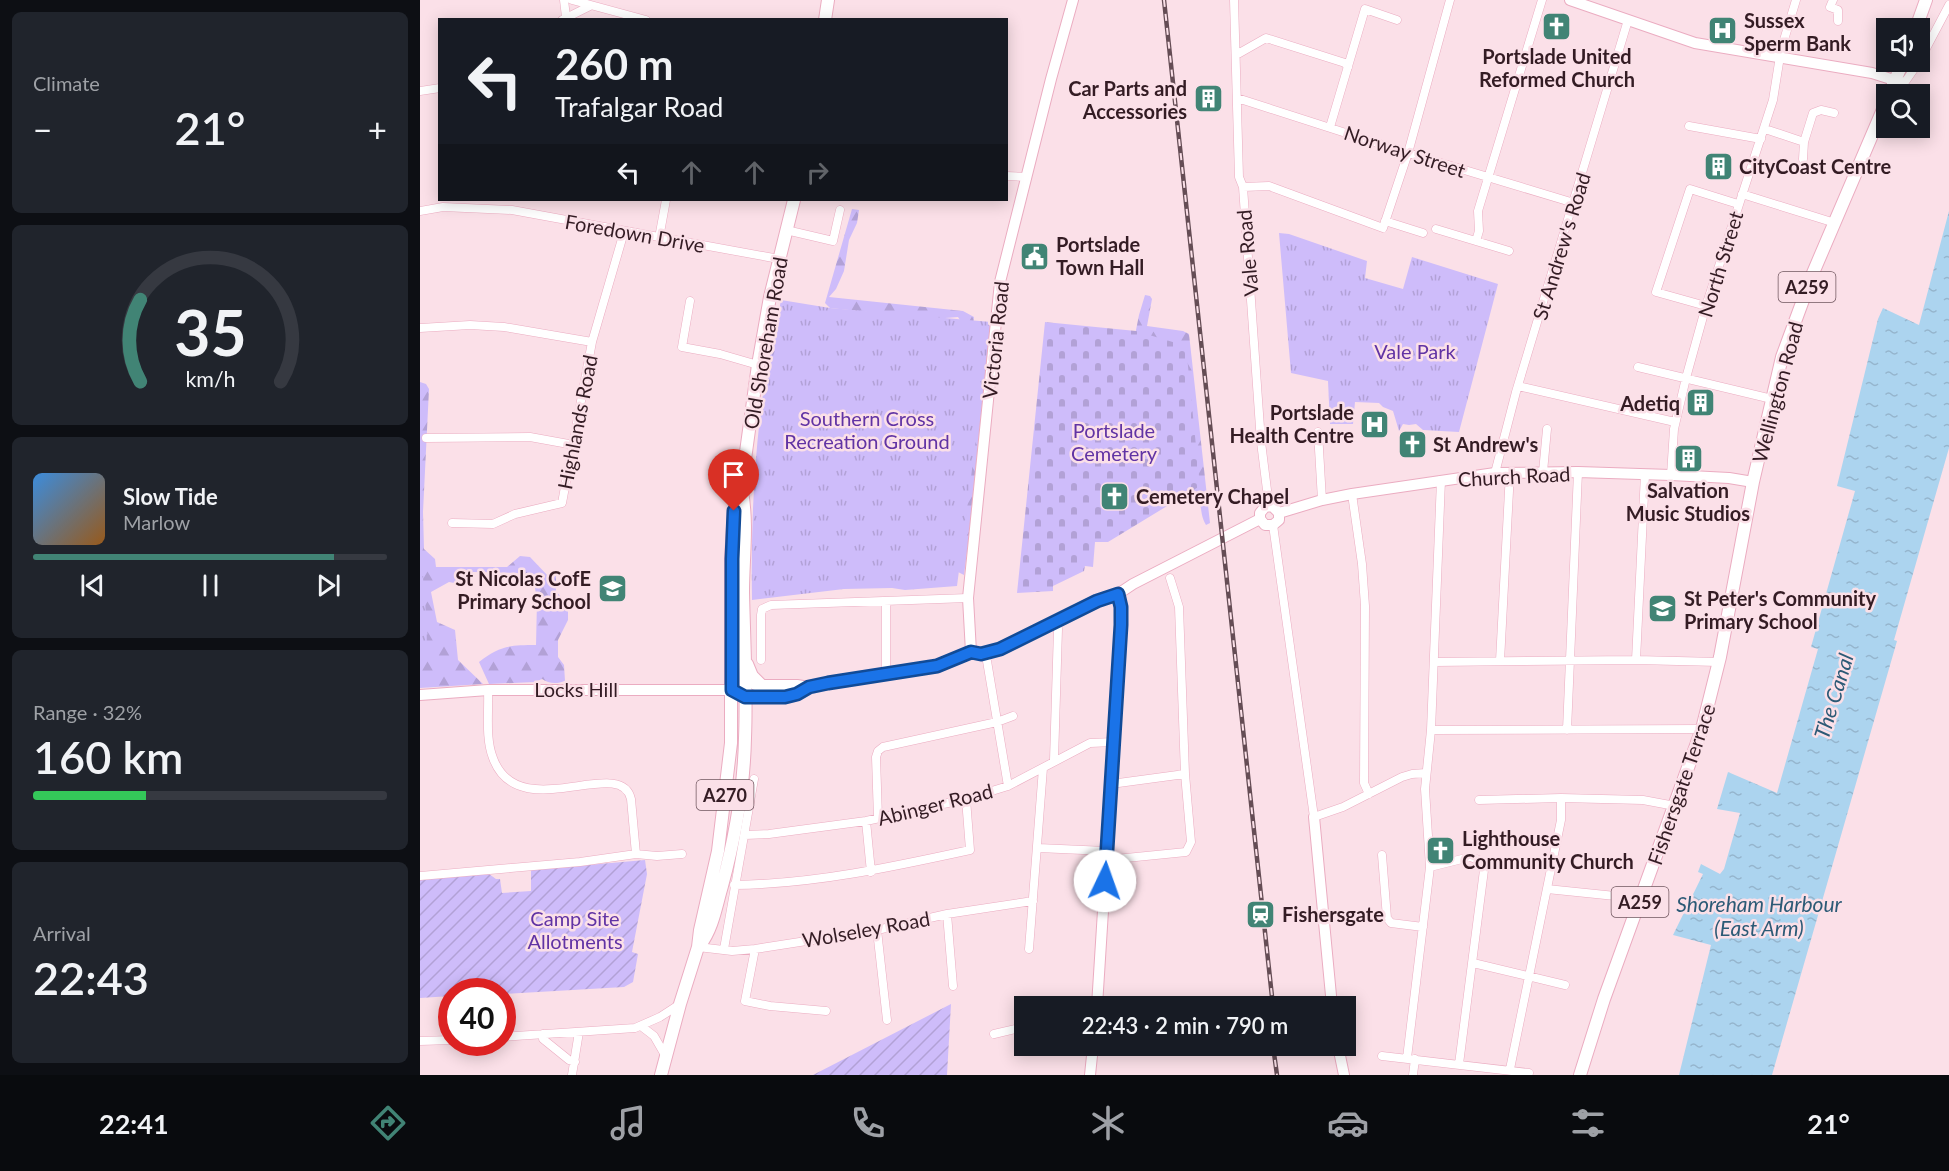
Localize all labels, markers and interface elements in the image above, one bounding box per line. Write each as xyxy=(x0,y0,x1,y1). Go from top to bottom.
place label: Sussex Sperm Bank xyxy=(1744,8,1851,55)
church icon: Portslade United Reformed Church xyxy=(1541,10,1573,42)
hospital icon: Sussex Sperm Bank xyxy=(1707,15,1739,47)
map controls xyxy=(1876,18,1930,138)
button: sound xyxy=(1876,18,1930,72)
text: 260 m xyxy=(555,39,673,89)
icon: left xyxy=(456,42,534,120)
place label: Portslade United Reformed Church xyxy=(1479,44,1635,91)
text: Climate xyxy=(33,71,100,95)
place label: Car Parts and Accessories xyxy=(1068,76,1187,123)
building icon: Car Parts and Accessories xyxy=(1192,83,1224,115)
button: search xyxy=(1876,84,1930,138)
text: Trafalgar Road xyxy=(555,90,724,123)
text: 21° xyxy=(175,101,245,155)
text: − xyxy=(33,109,52,149)
text: + xyxy=(368,109,387,149)
street label: Norway Street xyxy=(1341,120,1469,182)
building icon: CityCoast Centre xyxy=(1702,150,1734,182)
place label: CityCoast Centre xyxy=(1739,154,1891,178)
icon: left xyxy=(612,156,645,189)
icon: ahead xyxy=(675,156,708,189)
icon: ahead xyxy=(738,156,771,189)
icon: right xyxy=(801,156,834,189)
street label: St Andrew's Road xyxy=(1527,169,1595,323)
street label: North Street xyxy=(1692,208,1748,320)
street label: Foredown Drive xyxy=(563,209,707,257)
street label: Vale Road xyxy=(1231,209,1263,297)
place label: Portslade Town Hall xyxy=(1056,232,1144,279)
public building icon: Portslade Town Hall xyxy=(1019,240,1051,272)
street label: Old Shoreham Road xyxy=(738,255,792,431)
road number: A259 xyxy=(1778,272,1836,302)
street label: Victoria Road xyxy=(977,280,1013,400)
text: 35 xyxy=(174,294,246,369)
street label: Wellington Road xyxy=(1747,319,1807,465)
park label: Vale Park xyxy=(1374,339,1457,363)
street label: Highlands Road xyxy=(552,353,602,491)
text: km/h xyxy=(185,366,235,392)
building icon: Adetiq xyxy=(1685,387,1717,419)
place label: Adetiq xyxy=(1619,391,1680,415)
place label: Portslade Health Centre xyxy=(1229,400,1354,447)
park label: Southern Cross Recreation Ground xyxy=(784,406,950,453)
hospital icon: Portslade Health Centre xyxy=(1359,408,1391,440)
park label: Portslade Cemetery xyxy=(1071,418,1158,465)
church icon: St Andrew's xyxy=(1396,428,1428,460)
place label: St Andrew's xyxy=(1433,432,1538,456)
building icon: Salvation Music Studios xyxy=(1672,443,1704,475)
pin xyxy=(708,449,759,511)
icon: arrive xyxy=(717,458,750,491)
street label: Church Road xyxy=(1457,461,1571,491)
place label: Salvation Music Studios xyxy=(1626,478,1750,525)
church icon: Cemetery Chapel xyxy=(1099,480,1131,512)
text: Slow Tide xyxy=(123,483,218,510)
place label: Cemetery Chapel xyxy=(1136,484,1289,508)
text: Marlow xyxy=(123,510,190,534)
place label: St Nicolas CofE Primary School xyxy=(455,566,591,613)
icon: previous xyxy=(76,569,109,602)
icon: pause xyxy=(194,569,227,602)
icon: next xyxy=(312,569,345,602)
school or university icon: St Nicolas CofE Primary School xyxy=(596,573,628,605)
place label: St Peter's Community Primary School xyxy=(1684,586,1877,633)
school or university icon: St Peter's Community Primary School xyxy=(1647,593,1679,625)
water label: The Canal xyxy=(1808,650,1858,742)
street label: Locks Hill xyxy=(534,677,618,701)
text: Range · 32% xyxy=(33,700,142,724)
street label: Fishersgate Terrace xyxy=(1642,700,1720,868)
text: 160 km xyxy=(33,730,183,784)
street label: Abinger Road xyxy=(875,778,995,830)
road number: A270 xyxy=(696,780,754,810)
place label: Lighthouse Community Church xyxy=(1462,826,1634,873)
church icon: Lighthouse Community Church xyxy=(1425,834,1457,866)
position arrow xyxy=(1073,849,1137,913)
road number: A259 xyxy=(1612,887,1668,917)
water label: Shoreham Harbour (East Arm) xyxy=(1676,891,1843,940)
station icon: Fishersgate xyxy=(1245,898,1277,930)
place label: Fishersgate xyxy=(1282,902,1384,926)
park label: Camp Site Allotments xyxy=(527,906,623,953)
street label: Wolseley Road xyxy=(800,906,932,952)
text: Arrival xyxy=(33,921,91,945)
text: 22:43 xyxy=(33,951,149,1005)
speed limit sign: 40 xyxy=(438,978,516,1056)
text: 22:43 · 2 min · 790 m xyxy=(1082,1012,1288,1039)
icon: directions xyxy=(367,1102,409,1144)
icon: music xyxy=(607,1102,649,1144)
icon: phone xyxy=(847,1102,889,1144)
icon: climate xyxy=(1087,1102,1129,1144)
icon: car xyxy=(1327,1102,1369,1144)
icon: filters xyxy=(1567,1102,1609,1144)
text: 22:41 xyxy=(99,1107,169,1140)
text: 21° xyxy=(1807,1107,1850,1140)

